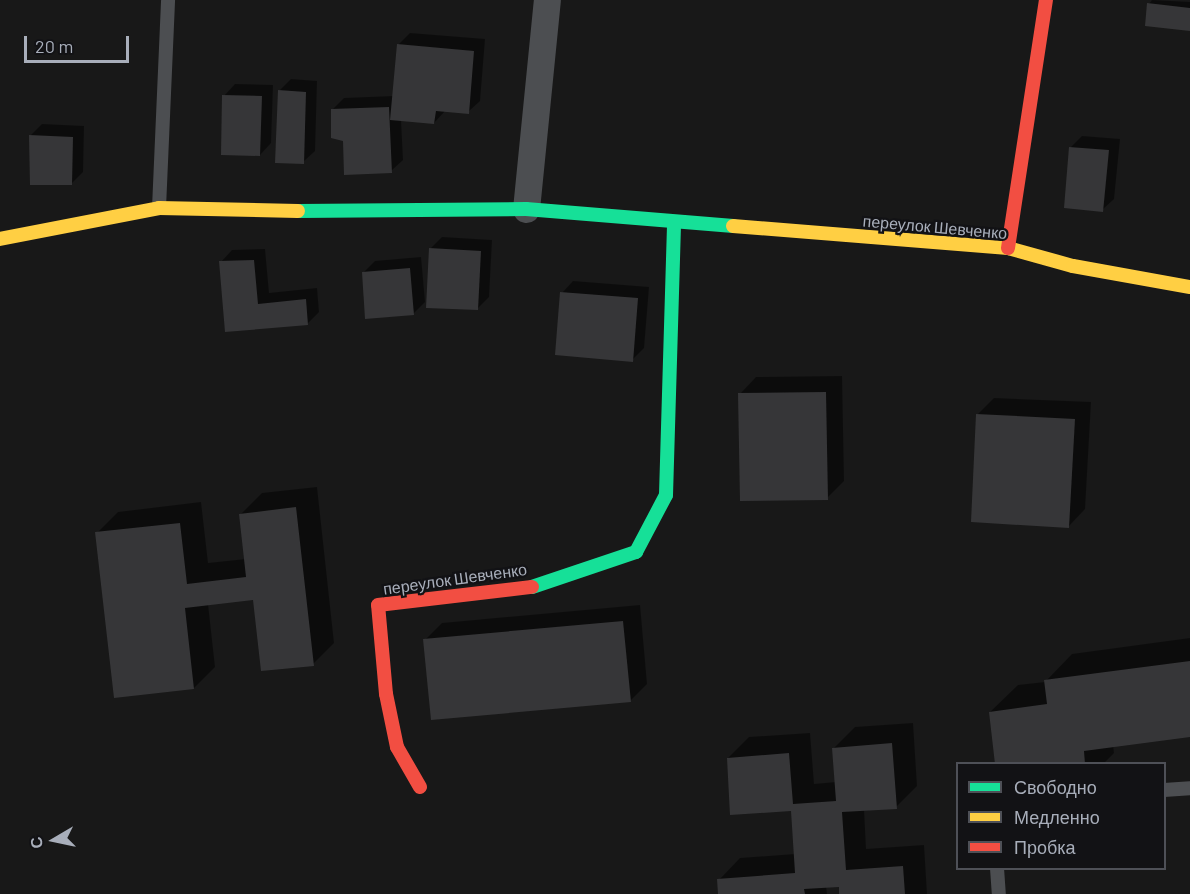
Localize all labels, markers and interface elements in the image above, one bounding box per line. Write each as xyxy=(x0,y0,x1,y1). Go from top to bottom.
scale bar xyxy=(27,24,132,62)
text: 20 m xyxy=(35,35,73,57)
street label: переулок Шевченко xyxy=(862,211,1008,243)
street label: переулок Шевченко xyxy=(382,559,528,599)
legend xyxy=(956,762,1166,870)
text: Свободно xyxy=(1014,776,1097,798)
text: Медленно xyxy=(1014,806,1100,828)
north arrow xyxy=(24,810,84,870)
text: С xyxy=(25,836,46,850)
text: Пробка xyxy=(1014,836,1076,858)

